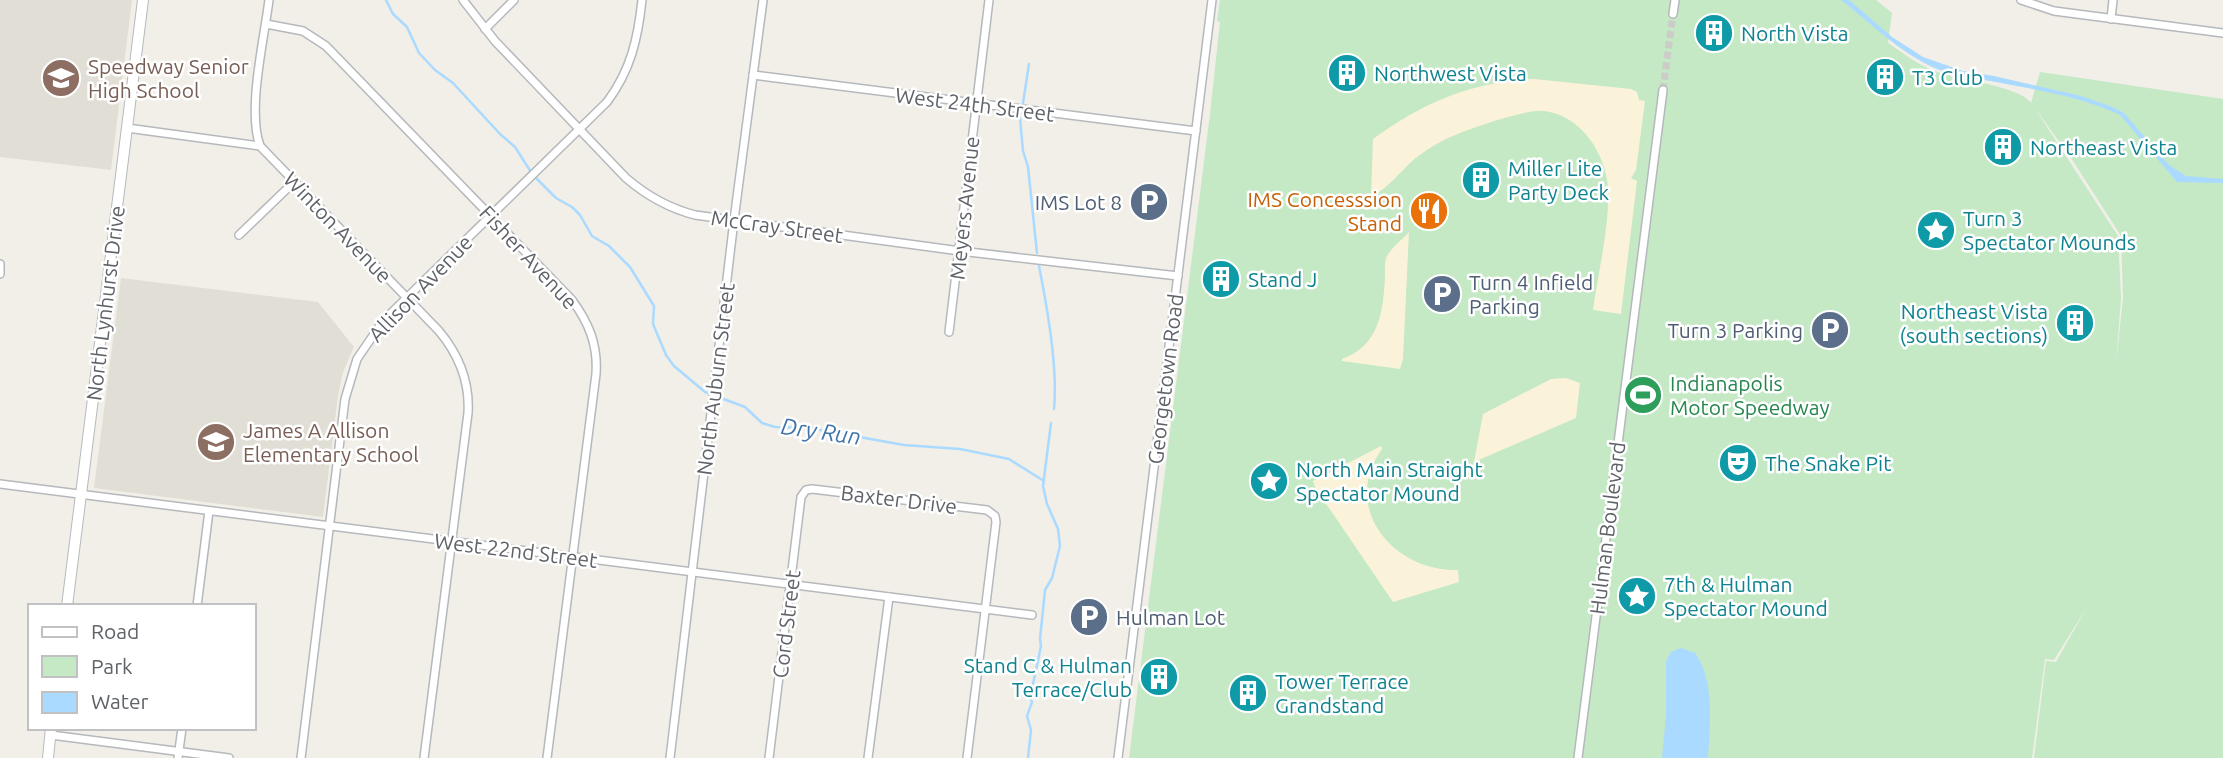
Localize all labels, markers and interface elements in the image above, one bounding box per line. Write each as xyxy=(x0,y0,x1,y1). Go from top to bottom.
building icon: North Vista xyxy=(1693,12,1735,54)
place label: North Vista xyxy=(1741,21,1849,45)
building icon: Northwest Vista xyxy=(1326,52,1368,94)
place label: Speedway Senior High School xyxy=(88,54,249,102)
building icon: T3 Club xyxy=(1864,56,1906,98)
school or university icon: Speedway Senior High School xyxy=(40,57,82,99)
place label: Northwest Vista xyxy=(1374,61,1527,85)
place label: T3 Club xyxy=(1912,65,1983,89)
street label: West 24th Street xyxy=(894,82,1056,126)
building icon: Northeast Vista xyxy=(1982,126,2024,168)
street label: Meyers Avenue xyxy=(945,135,983,281)
place label: Northeast Vista xyxy=(2030,135,2177,159)
place label: Miller Lite Party Deck xyxy=(1508,156,1610,204)
building icon: Miller Lite Party Deck xyxy=(1460,159,1502,201)
street label: Winton Avenue xyxy=(279,167,397,287)
parking icon: IMS Lot 8 xyxy=(1128,181,1170,223)
place label: IMS Concesssion Stand xyxy=(1247,187,1402,235)
place label: IMS Lot 8 xyxy=(1035,190,1122,214)
restaurant icon: IMS Concesssion Stand xyxy=(1408,190,1450,232)
street label: Fisher Avenue xyxy=(475,200,583,314)
street label: North Lynhurst Drive xyxy=(81,204,129,402)
street label: McCray Street xyxy=(709,205,845,247)
place label: Turn 3 Spectator Mounds xyxy=(1963,206,2136,254)
place icon: Turn 3 Spectator Mounds xyxy=(1915,209,1957,251)
street label: Allison Avenue xyxy=(363,230,477,346)
building icon: Stand J xyxy=(1200,258,1242,300)
place label: Stand J xyxy=(1248,267,1317,291)
place label: Turn 4 Infield Parking xyxy=(1469,270,1593,318)
parking icon: Turn 4 Infield Parking xyxy=(1421,273,1463,315)
street label: North Auburn Street xyxy=(691,281,739,477)
street label: Georgetown Road xyxy=(1143,292,1187,466)
place label: Northeast Vista (south sections) xyxy=(1899,299,2048,347)
building icon: Northeast Vista (south sections) xyxy=(2054,302,2096,344)
parking icon: Turn 3 Parking xyxy=(1809,309,1851,351)
place label: Turn 3 Parking xyxy=(1668,318,1803,342)
place label: Indianapolis Motor Speedway xyxy=(1670,371,1830,419)
sports icon: Indianapolis Motor Speedway xyxy=(1622,374,1664,416)
water label: Dry Run xyxy=(779,413,863,449)
place label: James A Allison Elementary School xyxy=(243,418,419,466)
school or university icon: James A Allison Elementary School xyxy=(195,421,237,463)
street label: Hulman Boulevard xyxy=(1584,440,1630,616)
theatre icon: The Snake Pit xyxy=(1717,442,1759,484)
place label: The Snake Pit xyxy=(1765,451,1891,475)
place label: North Main Straight Spectator Mound xyxy=(1296,457,1483,505)
place icon: North Main Straight Spectator Mound xyxy=(1248,460,1290,502)
street label: Baxter Drive xyxy=(839,480,959,518)
street label: West 22nd Street xyxy=(433,528,599,572)
street label: Cord Street xyxy=(767,569,805,679)
place label: 7th & Hulman Spectator Mound xyxy=(1664,572,1828,620)
place icon: 7th & Hulman Spectator Mound xyxy=(1616,575,1658,617)
parking icon: Hulman Lot xyxy=(1068,596,1110,638)
legend xyxy=(28,604,256,730)
place label: Hulman Lot xyxy=(1116,605,1225,629)
text: Road xyxy=(91,619,139,643)
place label: Stand C & Hulman Terrace/Club xyxy=(964,653,1132,701)
text: Park xyxy=(91,654,133,678)
building icon: Stand C & Hulman Terrace/Club xyxy=(1138,656,1180,698)
place label: Tower Terrace Grandstand xyxy=(1275,669,1409,717)
building icon: Tower Terrace Grandstand xyxy=(1227,672,1269,714)
text: Water xyxy=(91,689,149,713)

